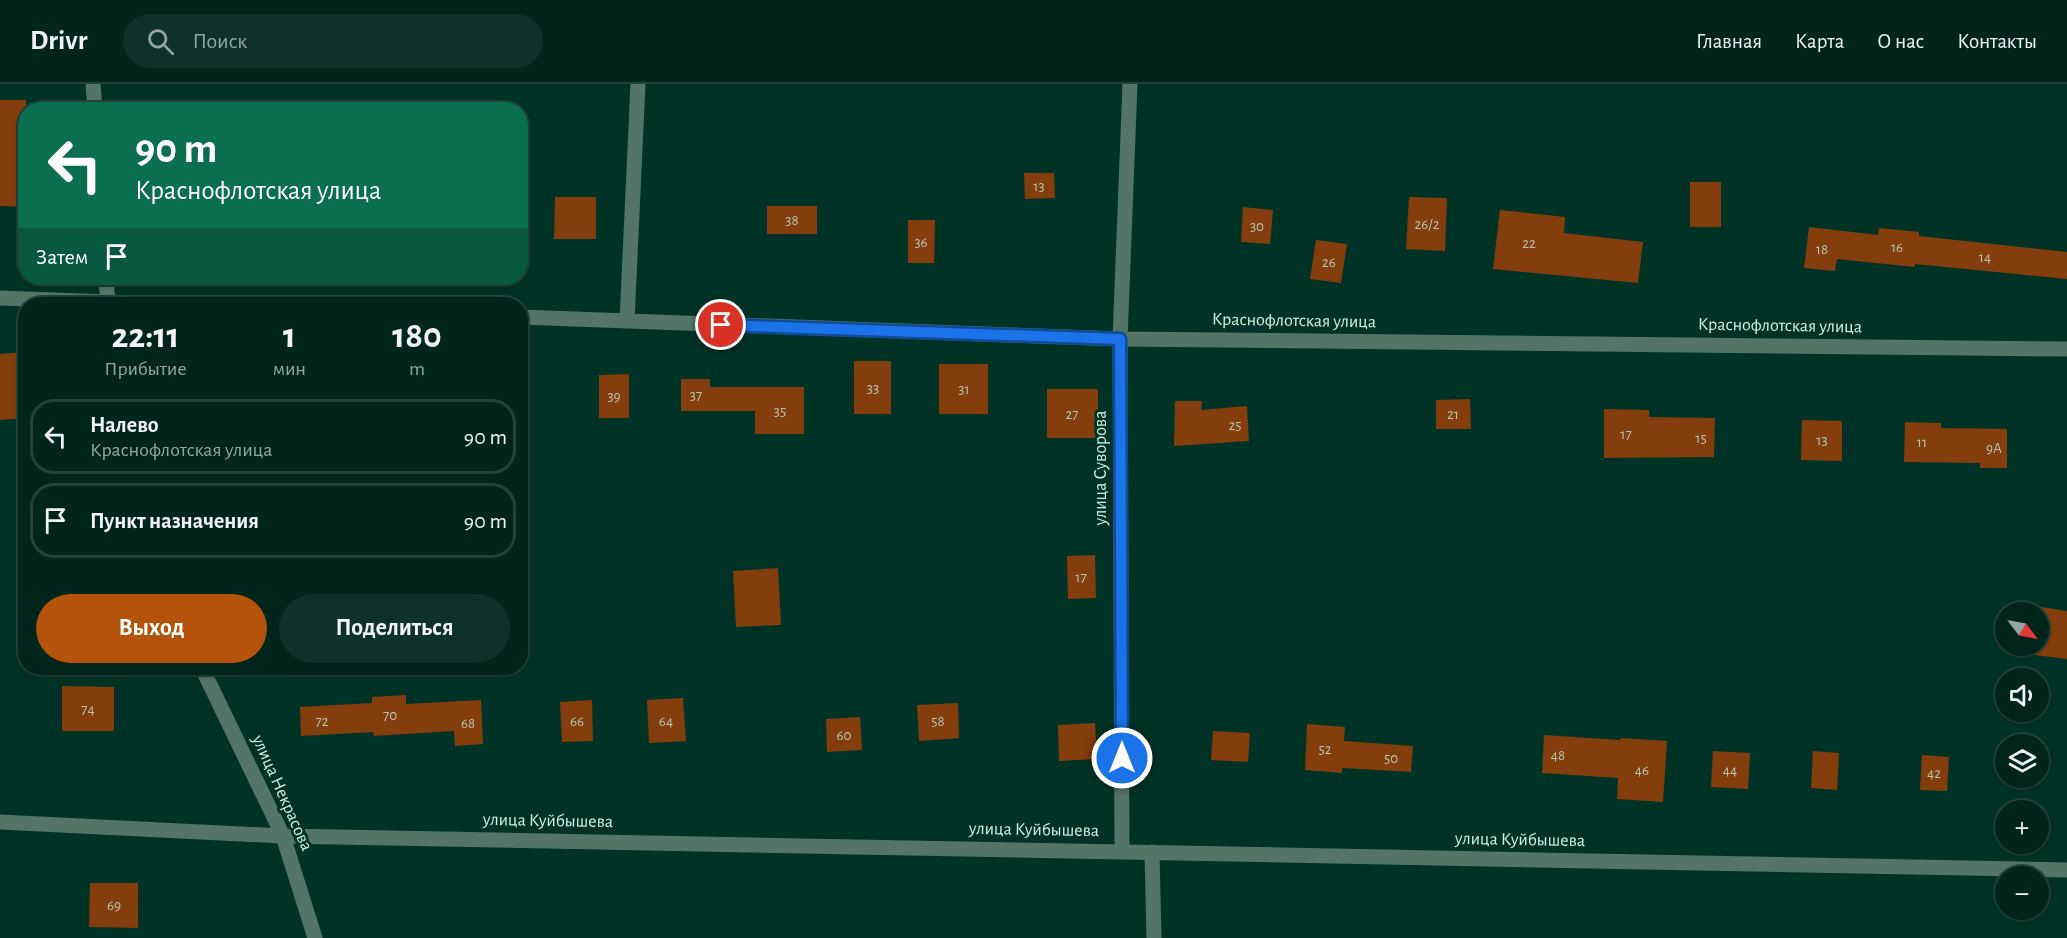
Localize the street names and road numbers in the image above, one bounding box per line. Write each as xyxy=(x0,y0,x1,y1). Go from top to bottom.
street label: Краснофлотская улица xyxy=(1212,311,1376,331)
street label: Краснофлотская улица xyxy=(1698,316,1862,336)
street label: улица Суворова xyxy=(1092,411,1110,526)
street label: улица Некрасова xyxy=(248,732,316,854)
street label: улица Куйбышева xyxy=(482,810,613,831)
street label: улица Куйбышева xyxy=(968,819,1099,840)
street label: улица Куйбышева xyxy=(1454,829,1585,850)

